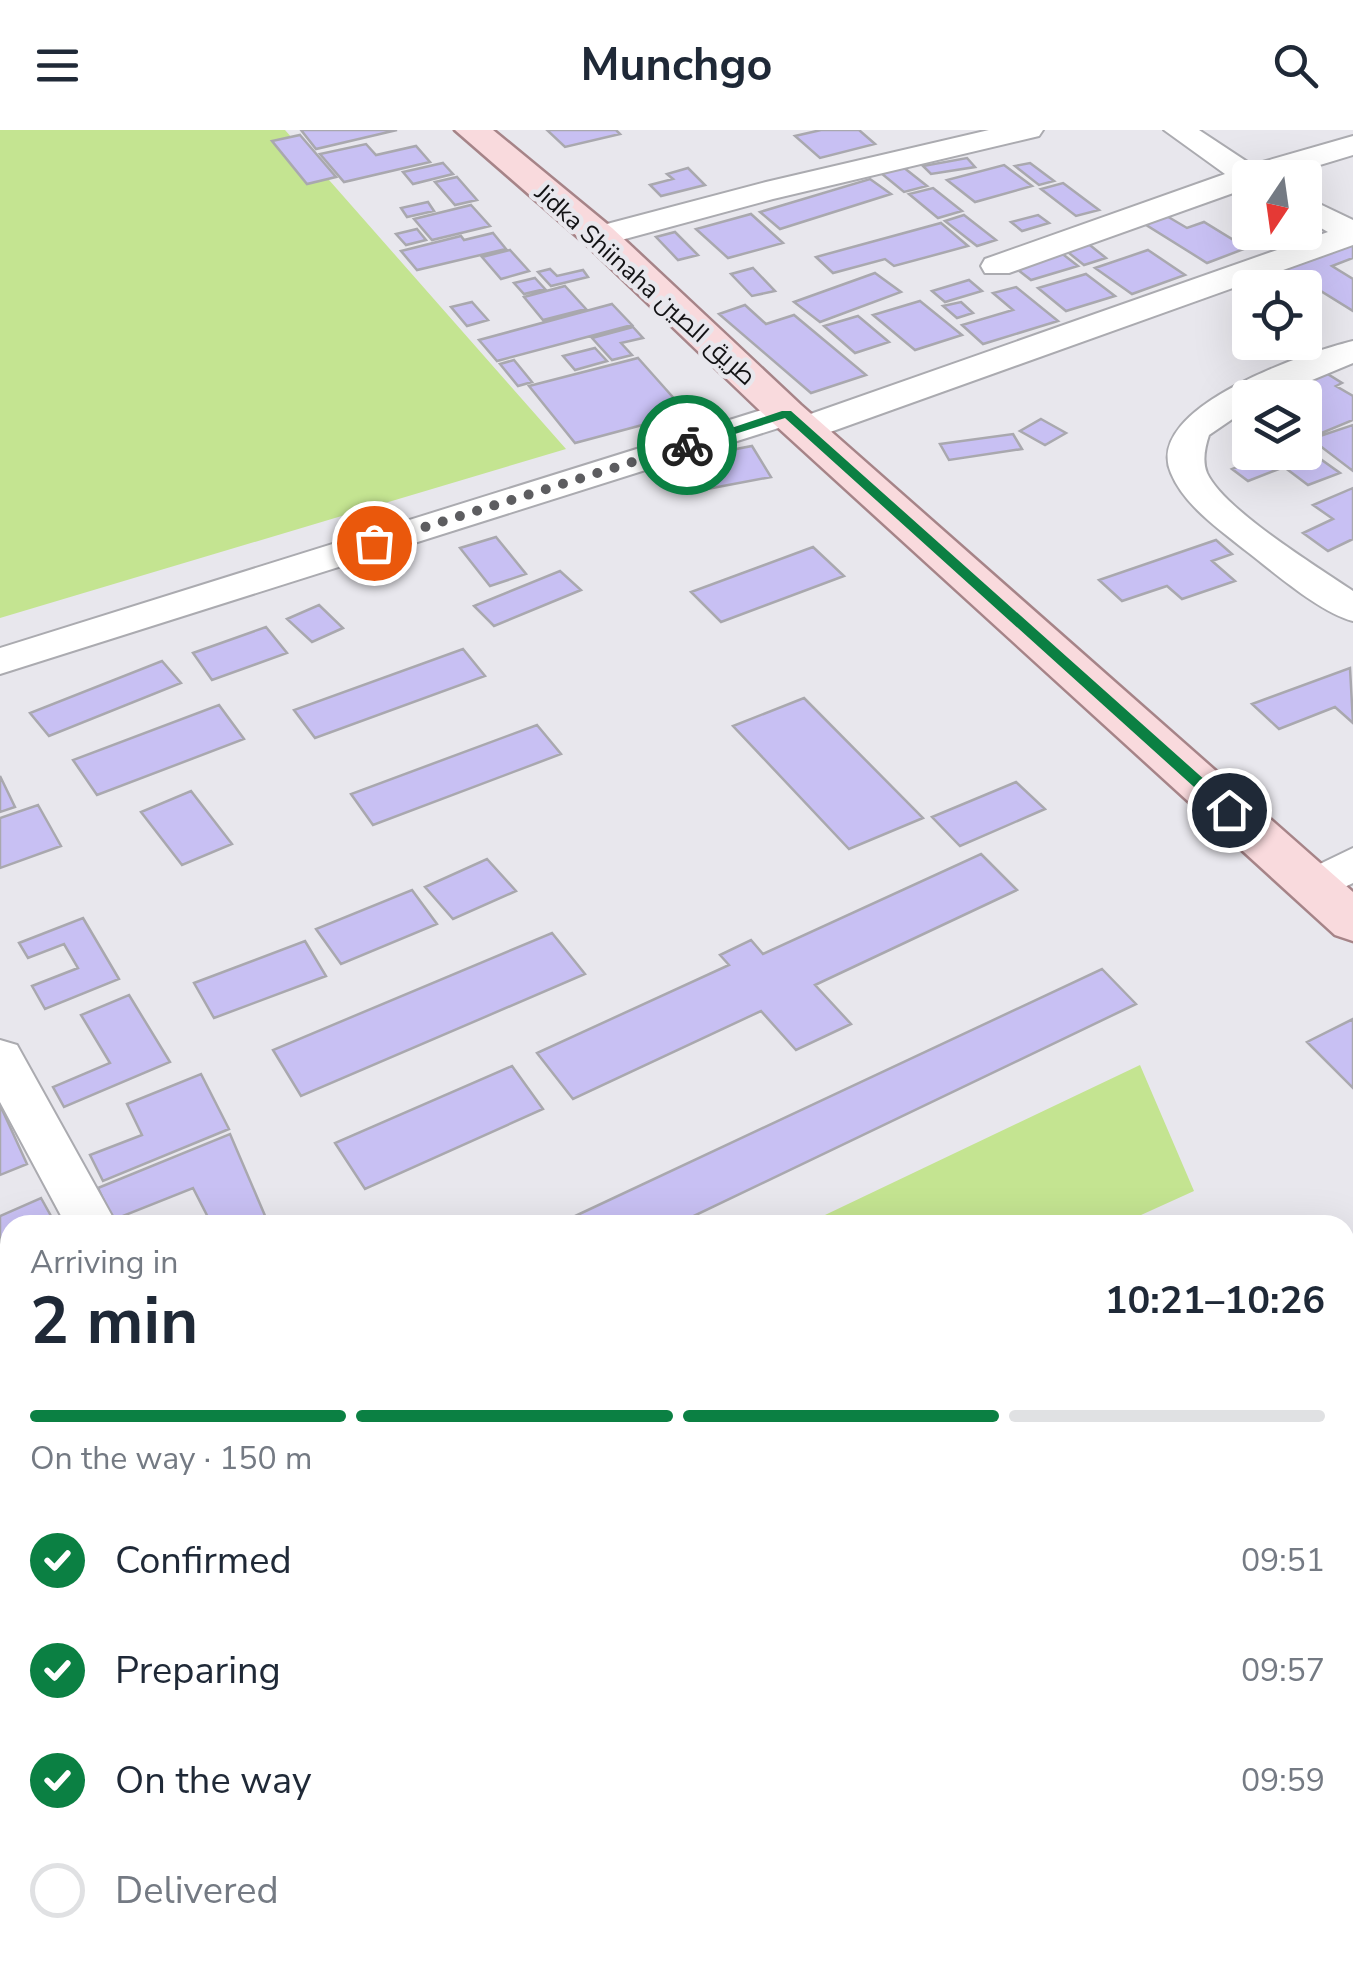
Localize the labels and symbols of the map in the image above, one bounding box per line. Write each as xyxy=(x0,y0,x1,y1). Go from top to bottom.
north arrow xyxy=(1232,160,1322,250)
street label: Jidka Shiinaha طريق الصين xyxy=(527,176,763,393)
courier xyxy=(637,395,737,495)
pin xyxy=(332,501,417,586)
pin xyxy=(1187,768,1272,853)

